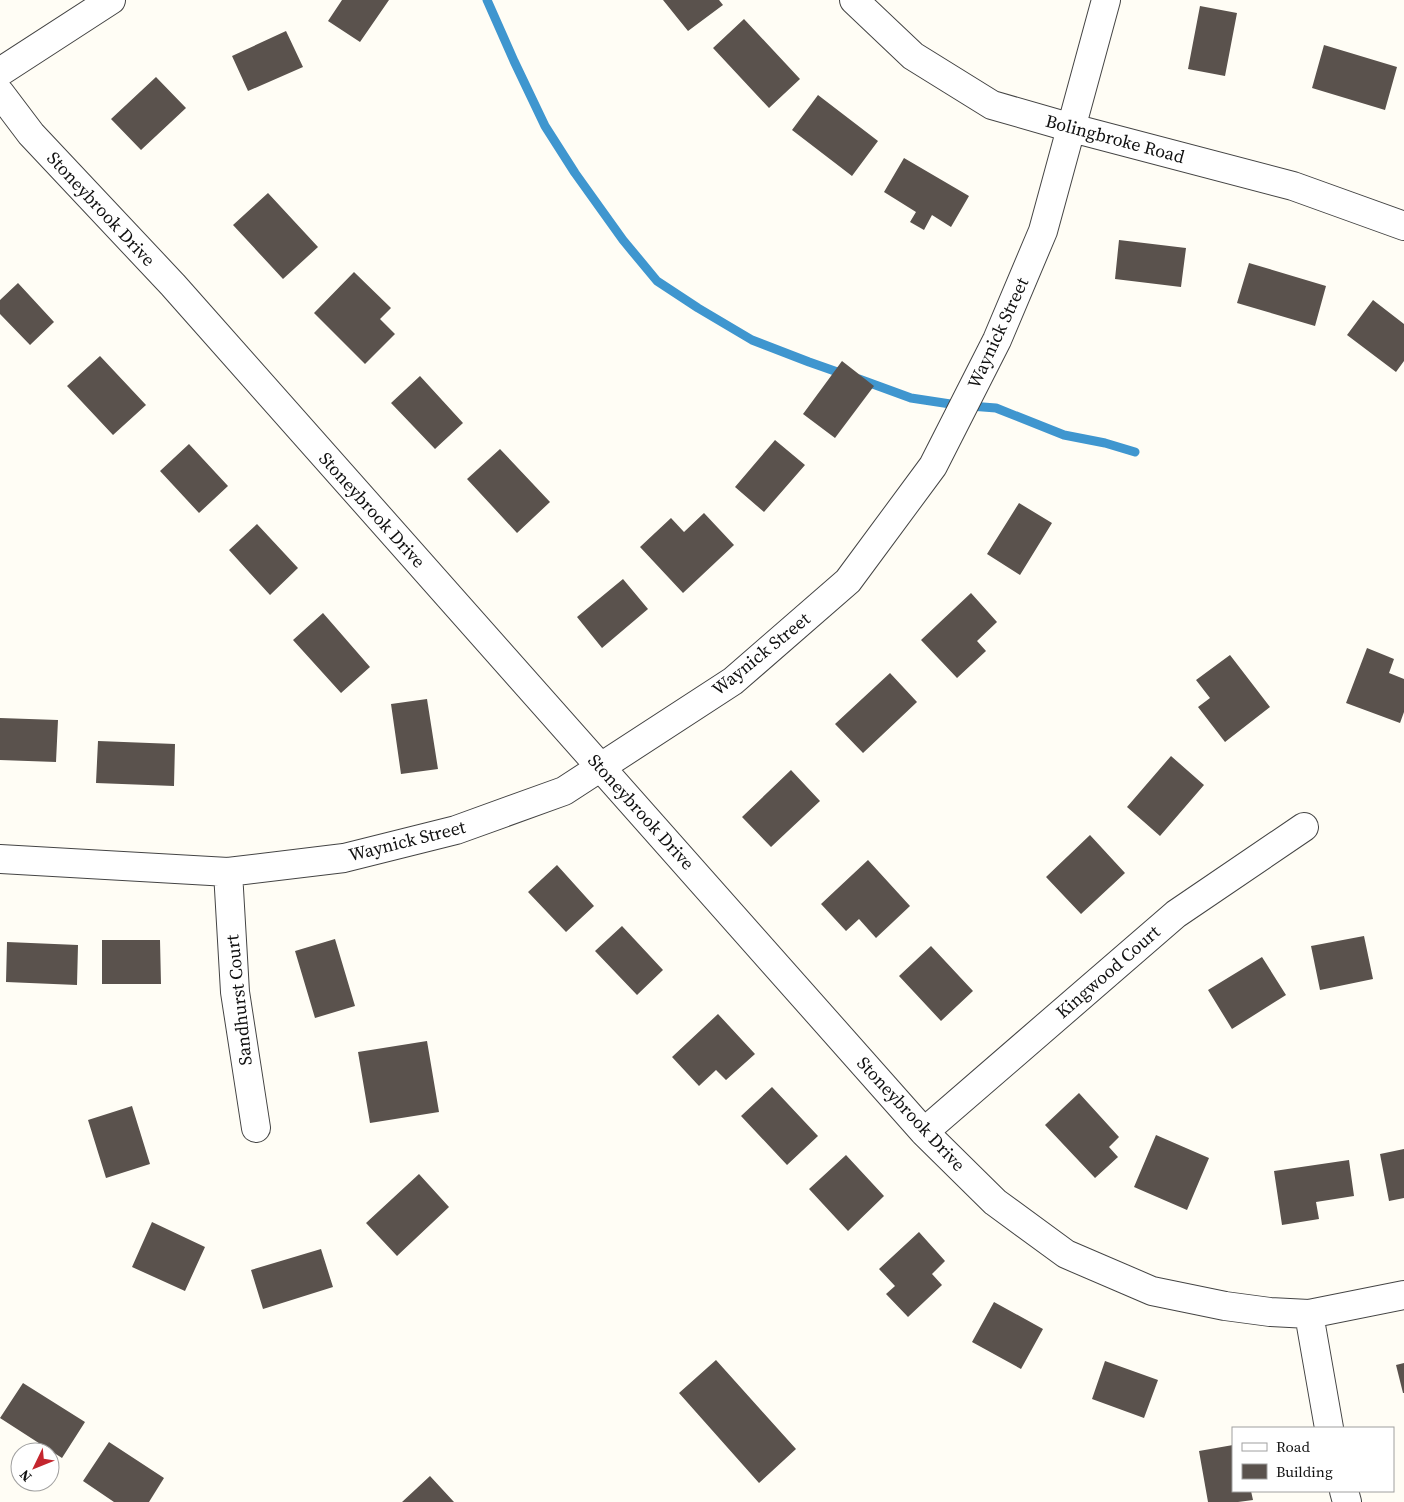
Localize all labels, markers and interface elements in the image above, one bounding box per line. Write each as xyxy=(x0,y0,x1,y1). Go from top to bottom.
street label: Bolingbroke Road xyxy=(1043,108,1187,169)
street label: Stoneybrook Drive xyxy=(42,146,161,271)
street label: Waynick Street xyxy=(961,273,1034,392)
street label: Stoneybrook Drive xyxy=(313,446,431,573)
street label: Waynick Street xyxy=(706,606,815,701)
street label: Stoneybrook Drive xyxy=(582,748,700,875)
street label: Waynick Street xyxy=(346,814,468,867)
street label: Kingwood Court xyxy=(1050,919,1165,1024)
street label: Sandhurst Court xyxy=(219,933,258,1067)
street label: Stoneybrook Drive xyxy=(852,1051,971,1176)
legend xyxy=(1232,1427,1394,1492)
text: Road xyxy=(1276,1436,1310,1457)
north arrow xyxy=(10,1442,60,1492)
text: Building xyxy=(1276,1461,1333,1482)
text: N xyxy=(15,1465,36,1486)

